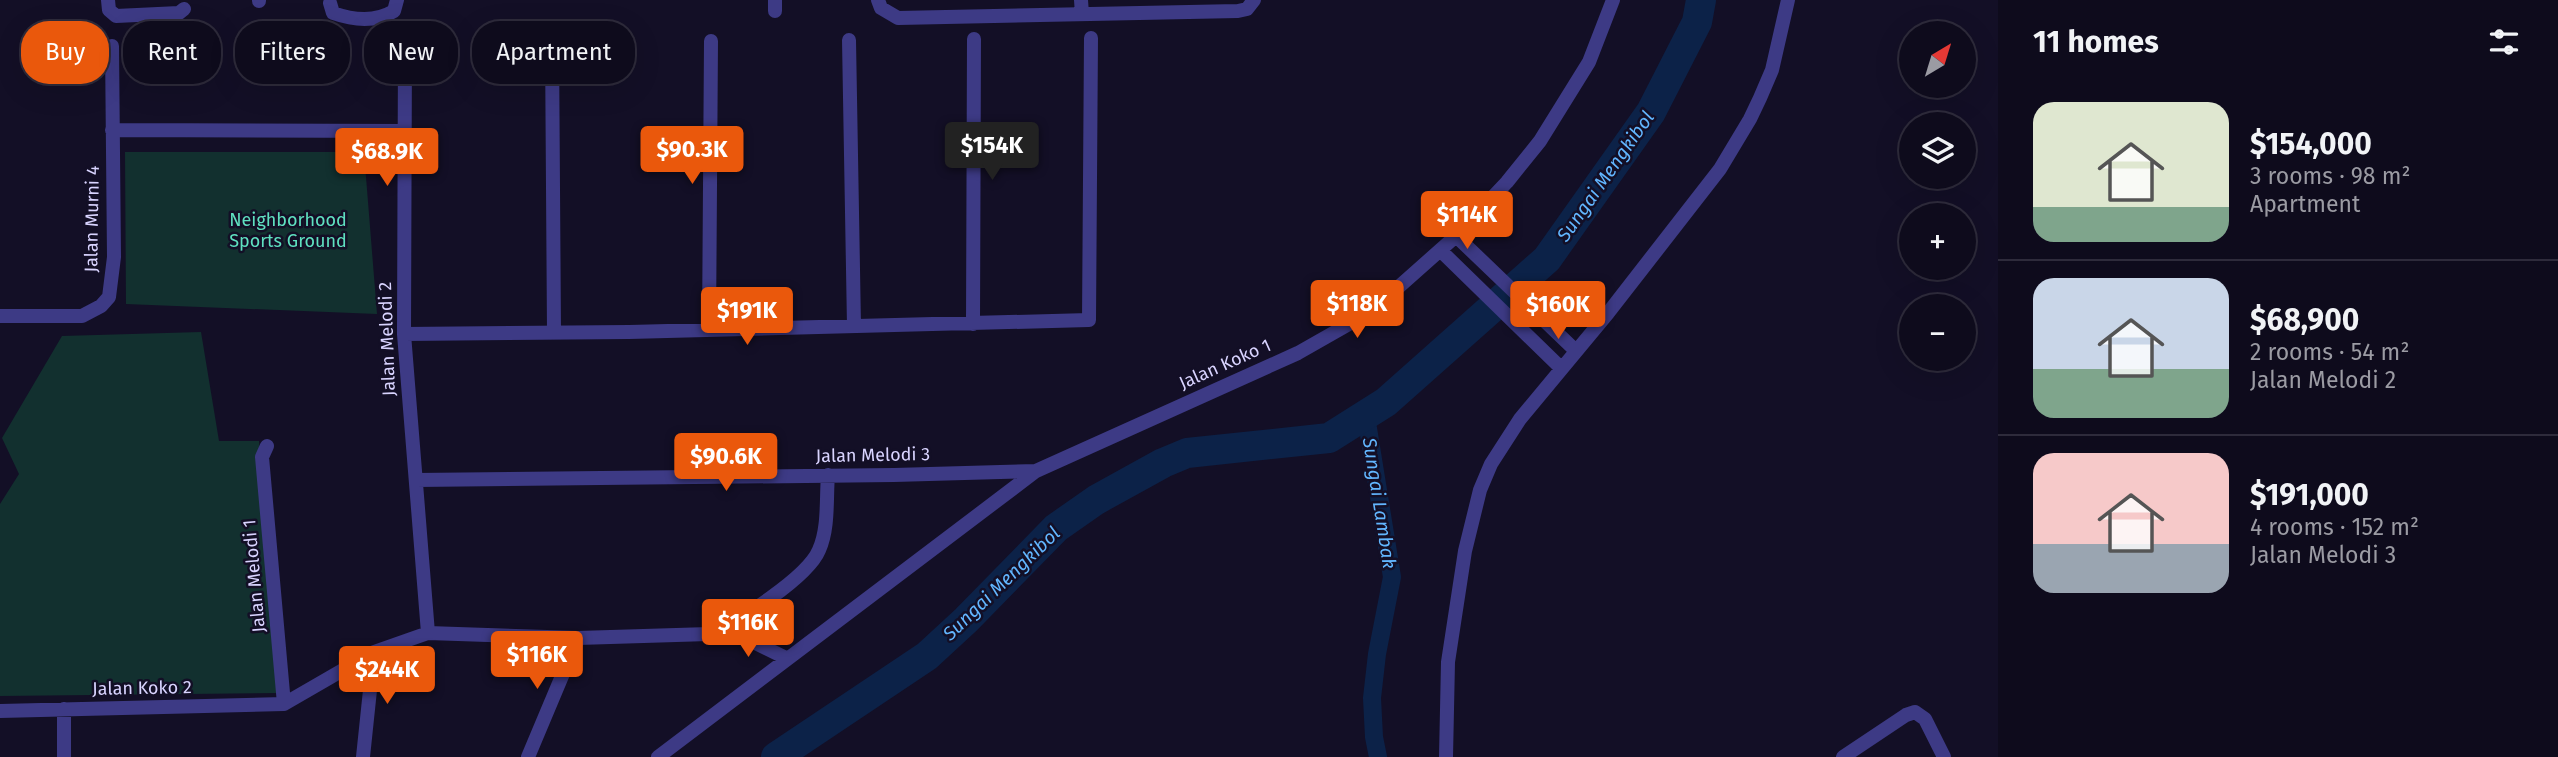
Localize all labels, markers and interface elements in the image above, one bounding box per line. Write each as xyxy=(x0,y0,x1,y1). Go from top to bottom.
chip: Buy xyxy=(21,21,109,84)
chip: Rent xyxy=(123,21,221,84)
chip: Filters xyxy=(235,21,350,84)
chip: New xyxy=(364,21,458,84)
chip: Apartment xyxy=(472,21,635,84)
north arrow xyxy=(1899,21,1976,98)
map controls xyxy=(1899,21,1976,371)
icon: filters xyxy=(2485,23,2523,61)
text: 11 homes xyxy=(2033,24,2159,60)
water label: Sungai Mengkibol xyxy=(1551,107,1659,247)
button: layers xyxy=(1899,112,1976,189)
pin: $154K xyxy=(943,122,1041,182)
text: $154,000 xyxy=(2250,126,2372,162)
pin: $90.3K xyxy=(635,127,749,186)
pin: $68.9K xyxy=(330,128,444,188)
icon: home xyxy=(2089,130,2173,214)
text: $154K xyxy=(961,131,1023,159)
text: $90.3K xyxy=(656,135,728,163)
text: $68.9K xyxy=(351,137,423,165)
text: 3 rooms · 98 m² xyxy=(2250,162,2410,190)
street label: Jalan Murni 4 xyxy=(80,165,104,273)
text: Apartment xyxy=(2250,190,2360,218)
pin: $114K xyxy=(1418,191,1516,251)
text: $114K xyxy=(1437,200,1497,228)
button: + xyxy=(1899,203,1976,280)
park label: Neighborhood Sports Ground xyxy=(229,209,347,252)
pin: $118K xyxy=(1308,280,1406,340)
street label: Jalan Melodi 2 xyxy=(374,281,400,397)
pin: $160K xyxy=(1509,282,1607,341)
pin: $191K xyxy=(698,288,796,347)
text: $118K xyxy=(1327,289,1387,317)
text: $160K xyxy=(1526,290,1590,318)
button: − xyxy=(1899,294,1976,371)
text: $191K xyxy=(717,296,777,324)
text: $68,900 xyxy=(2250,302,2359,338)
icon: home xyxy=(2089,306,2173,390)
street label: Jalan Koko 1 xyxy=(1176,334,1274,394)
text: 2 rooms · 54 m² xyxy=(2250,338,2409,366)
text: Jalan Melodi 2 xyxy=(2250,366,2396,394)
pin: $90.6K xyxy=(669,434,783,493)
water label: Sungai Lambak xyxy=(1358,435,1401,570)
text: $90.6K xyxy=(690,442,762,470)
street label: Jalan Melodi 3 xyxy=(816,443,930,467)
text: $191,000 xyxy=(2250,477,2369,513)
icon: home xyxy=(2089,481,2173,565)
text: 4 rooms · 152 m² xyxy=(2250,513,2419,541)
street label: Jalan Melodi 1 xyxy=(238,519,270,633)
water label: Sungai Mengkibol xyxy=(937,522,1065,646)
text: Jalan Melodi 3 xyxy=(2250,541,2396,569)
pin: $116K xyxy=(699,600,797,659)
text: $116K xyxy=(718,608,778,636)
pin: $116K xyxy=(488,632,586,691)
text: $116K xyxy=(507,640,567,668)
pin: $244K xyxy=(338,646,436,706)
text: $244K xyxy=(355,655,419,683)
street label: Jalan Koko 2 xyxy=(92,676,192,700)

